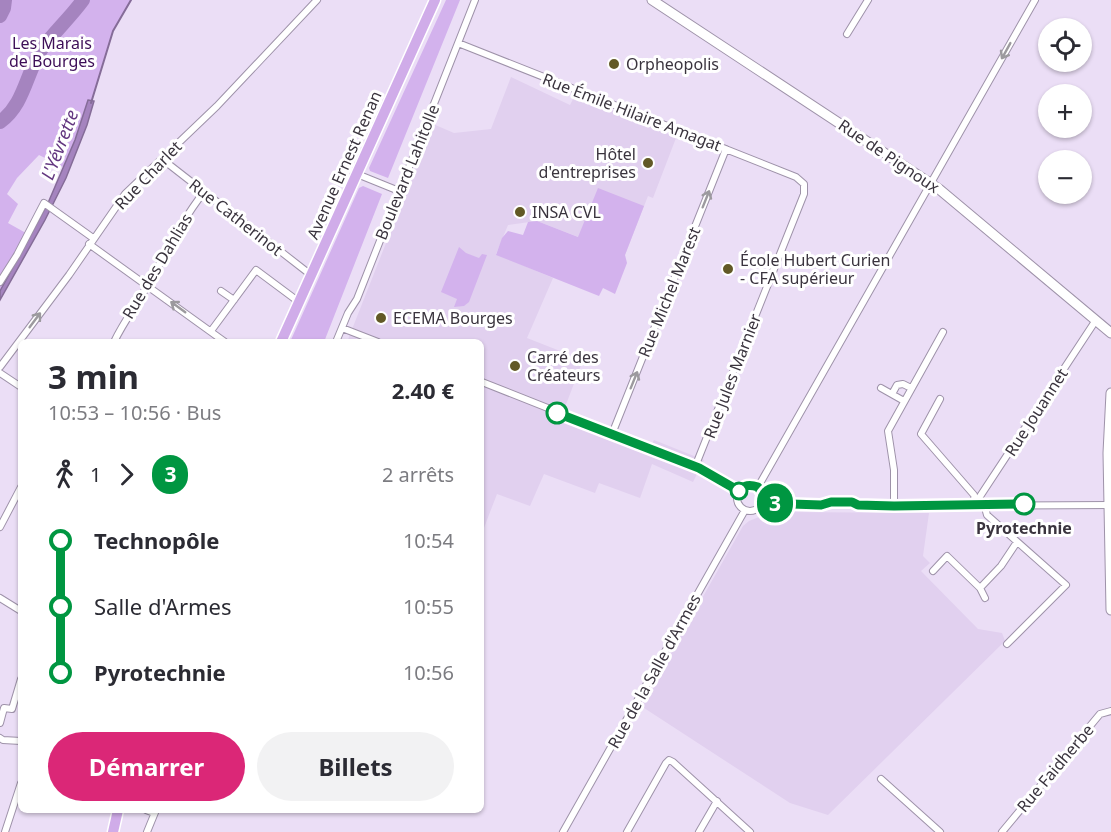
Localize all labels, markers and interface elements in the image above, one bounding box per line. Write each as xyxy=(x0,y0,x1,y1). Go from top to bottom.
map controls xyxy=(1038,18,1092,204)
button: locate xyxy=(1038,18,1092,72)
park label: Les Marais de Bourges xyxy=(9,32,95,72)
one-way arrow xyxy=(1000,42,1012,59)
place label: Orpheopolis xyxy=(626,53,719,75)
marker: Orpheopolis xyxy=(607,57,621,71)
street label: Rue Émile Hilaire Amagat xyxy=(539,68,725,156)
button: + xyxy=(1038,84,1092,138)
street label: Avenue Ernest Renan xyxy=(301,87,387,243)
street label: Boulevard Lahitolle xyxy=(370,101,444,243)
water label: L'Yévrette xyxy=(35,106,83,183)
street label: Rue de Pignoux xyxy=(834,114,944,198)
street label: Rue Charlet xyxy=(110,136,186,214)
place label: Hôtel d'entreprises xyxy=(539,143,636,183)
button: − xyxy=(1038,150,1092,204)
marker: Hôtel d'entreprises xyxy=(641,156,655,170)
street label: Rue Catherinot xyxy=(185,174,287,261)
one-way arrow xyxy=(701,190,712,209)
place label: INSA CVL xyxy=(532,201,601,223)
marker: INSA CVL xyxy=(513,205,527,219)
street label: Rue des Dahlias xyxy=(117,209,197,323)
street label: Rue Michel Marest xyxy=(633,223,705,360)
place label: École Hubert Curien - CFA supérieur xyxy=(740,249,890,289)
marker: École Hubert Curien - CFA supérieur xyxy=(721,262,735,276)
one-way arrow xyxy=(170,301,186,313)
place label: ECEMA Bourges xyxy=(393,307,513,329)
street label: Rue Jules Marnier xyxy=(698,310,766,442)
marker: ECEMA Bourges xyxy=(374,311,388,325)
one-way arrow xyxy=(29,313,41,329)
place label: Carré des Créateurs xyxy=(527,346,600,386)
text: 3 min xyxy=(48,354,139,399)
marker: Carré des Créateurs xyxy=(508,359,522,373)
street label: Rue Jouannet xyxy=(999,364,1073,460)
one-way arrow xyxy=(629,371,640,390)
text: 2.40 € xyxy=(392,375,454,405)
text: 10:53 – 10:56 · Bus xyxy=(48,399,221,426)
unlabelled marker xyxy=(546,402,568,424)
icon: walk xyxy=(48,458,81,491)
icon: forward xyxy=(110,458,143,491)
text: 3 xyxy=(164,460,176,488)
text: 1 xyxy=(90,461,101,488)
text: 2 arrêts xyxy=(382,461,454,488)
unlabelled marker xyxy=(730,482,748,500)
line badge: 3 xyxy=(756,484,794,522)
text: 3 xyxy=(769,489,781,517)
marker: Pyrotechnie xyxy=(1013,493,1035,515)
place label: Pyrotechnie xyxy=(976,517,1072,539)
text: Technopôle xyxy=(94,525,219,555)
text: 10:54 xyxy=(403,527,454,554)
street label: Rue de la Salle d'Armes xyxy=(602,590,706,752)
text: Salle d'Armes xyxy=(94,591,232,621)
text: 10:55 xyxy=(403,593,454,620)
text: Pyrotechnie xyxy=(94,657,226,687)
text: 10:56 xyxy=(403,659,454,686)
street label: Rue Faidherbe xyxy=(1012,719,1098,817)
button: Démarrer xyxy=(48,732,245,801)
button: Billets xyxy=(257,732,454,801)

